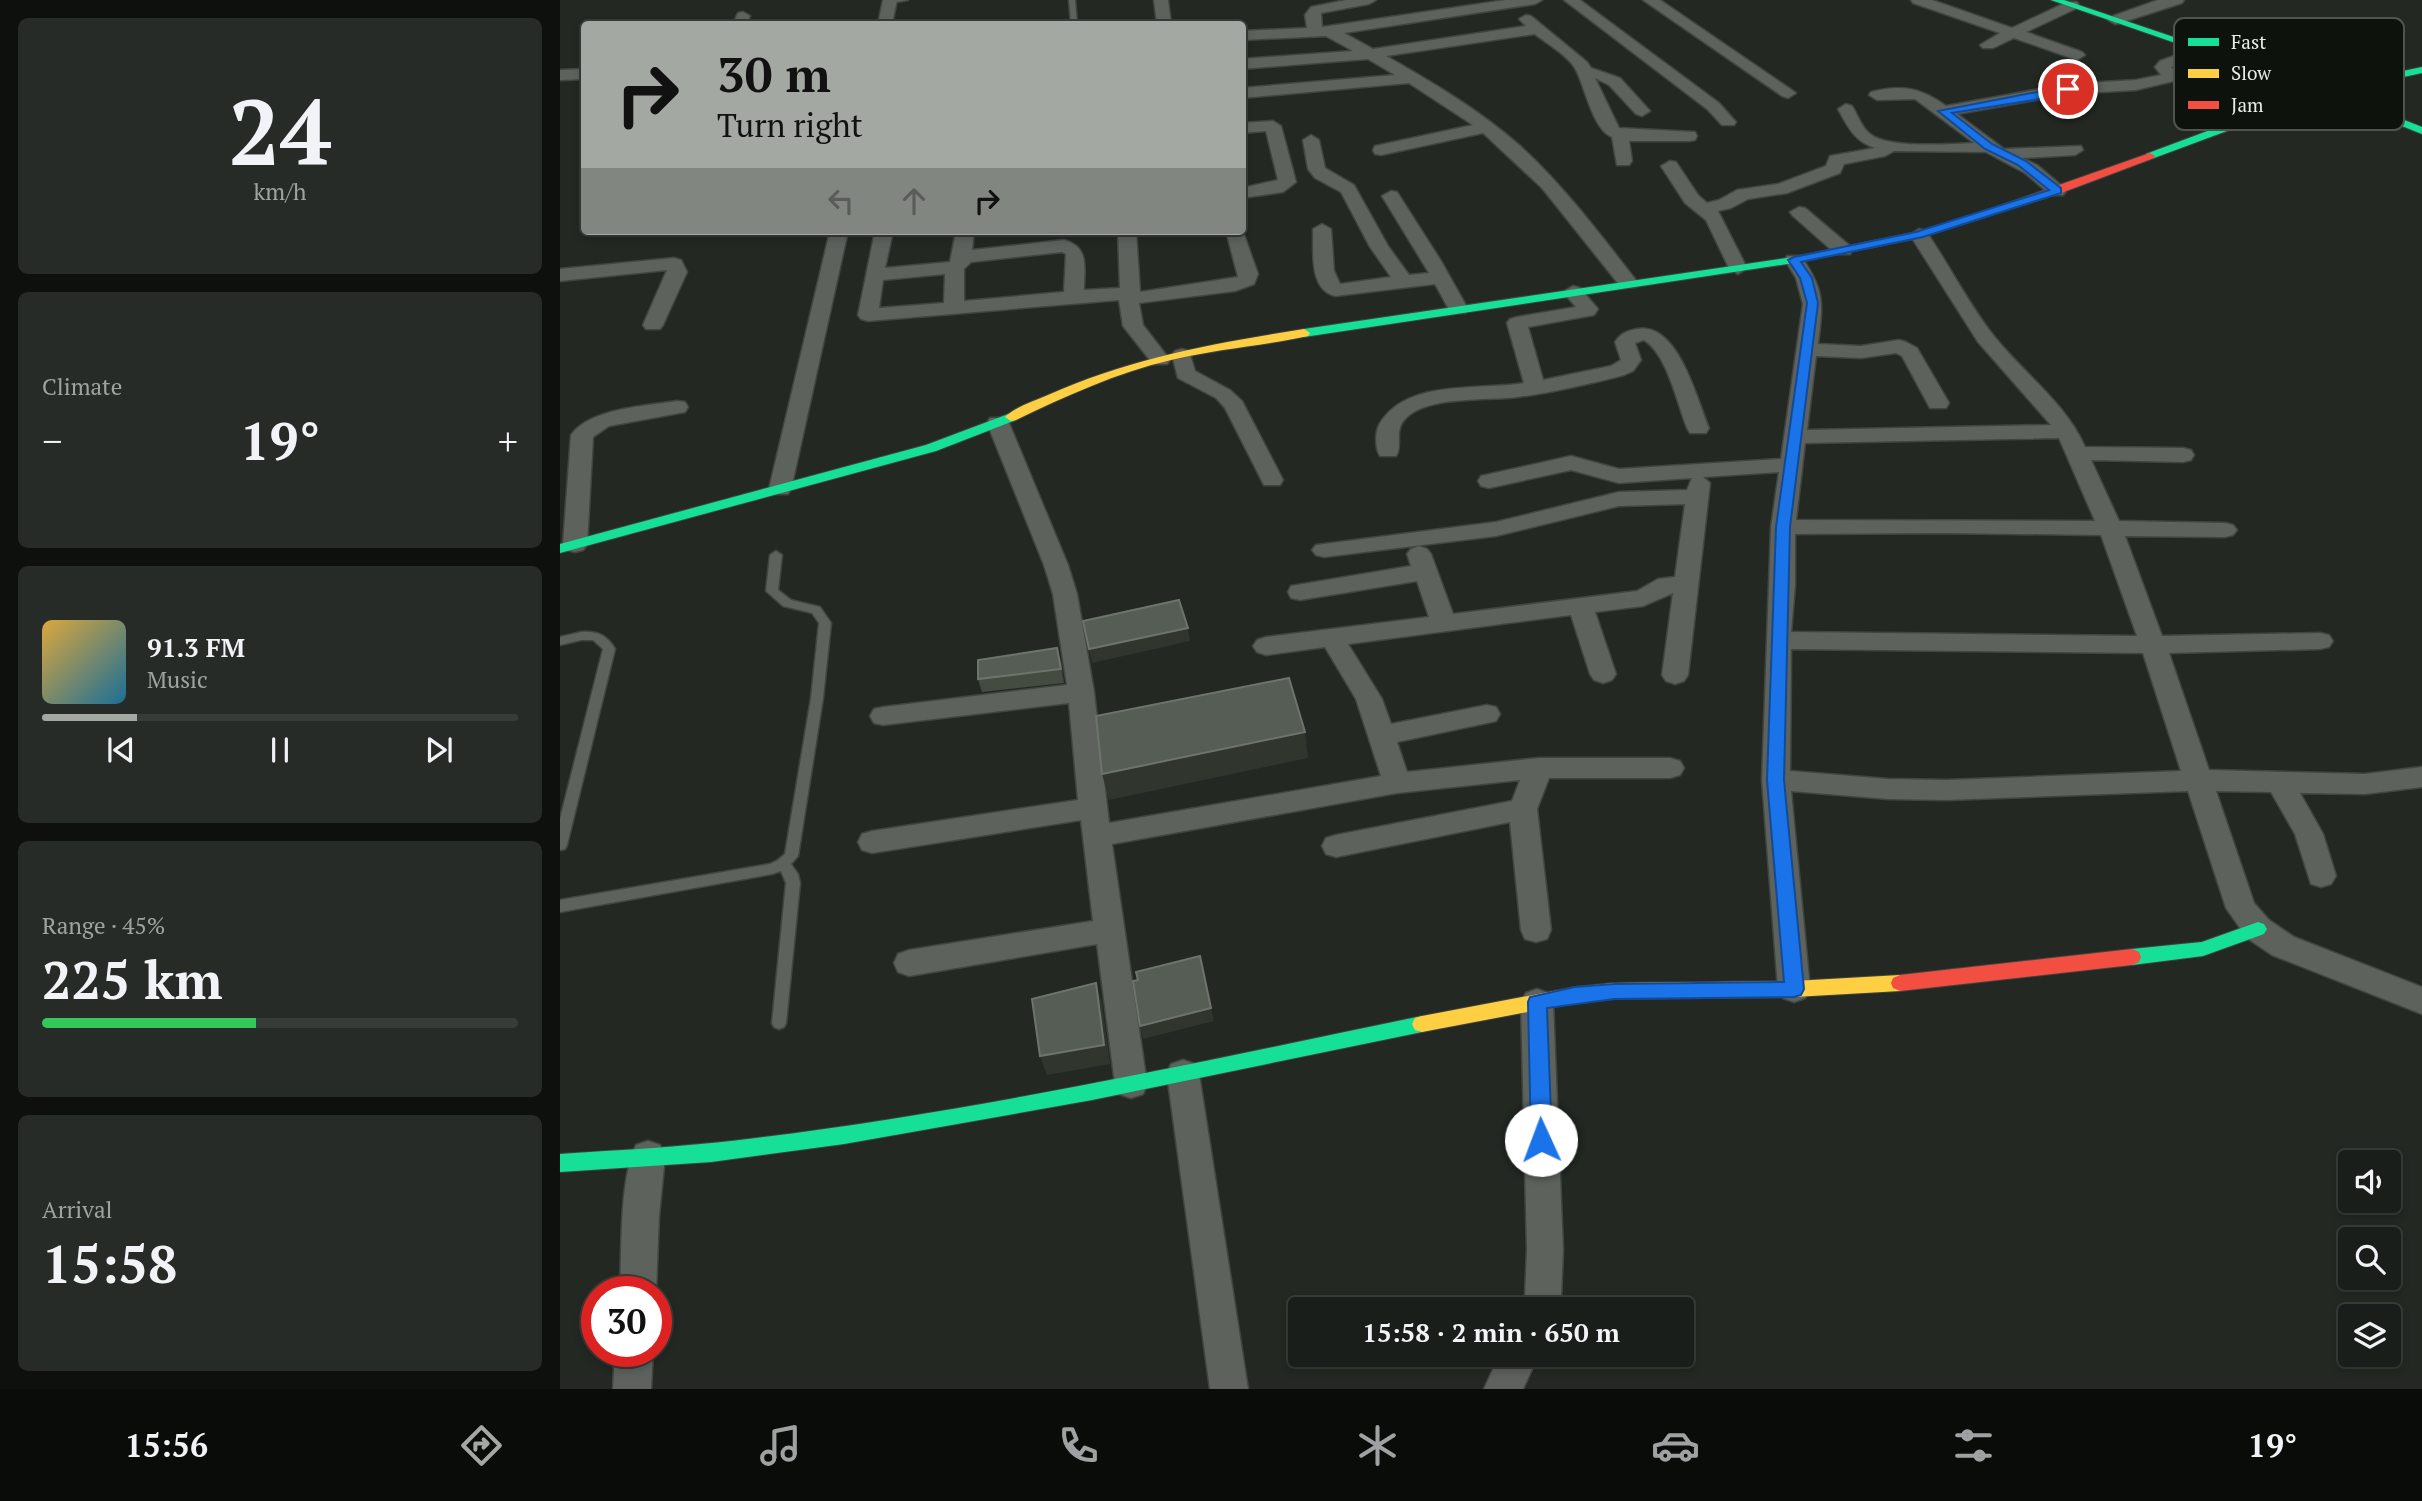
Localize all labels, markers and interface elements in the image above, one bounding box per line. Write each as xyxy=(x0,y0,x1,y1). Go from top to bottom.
legend xyxy=(2174,18,2404,130)
text: Fast xyxy=(2231,29,2266,54)
text: 30 m xyxy=(717,41,831,106)
icon: right xyxy=(602,49,693,140)
pin xyxy=(2038,59,2098,119)
text: Slow xyxy=(2231,60,2272,85)
text: 24 xyxy=(229,70,331,191)
icon: arrive xyxy=(2049,70,2087,108)
text: Jam xyxy=(2231,92,2264,117)
text: Turn right xyxy=(717,104,863,146)
text: km/h xyxy=(253,176,307,207)
icon: left xyxy=(822,182,860,220)
icon: ahead xyxy=(895,182,933,220)
icon: right xyxy=(968,182,1006,220)
text: Climate xyxy=(42,371,122,402)
text: 19° xyxy=(240,406,320,475)
text: − xyxy=(42,416,62,466)
text: + xyxy=(498,416,518,466)
text: 91.3 FM xyxy=(147,630,245,664)
text: Music xyxy=(147,664,208,695)
icon: previous xyxy=(102,731,140,769)
icon: pause xyxy=(261,731,299,769)
icon: next xyxy=(420,731,458,769)
text: Range · 45% xyxy=(42,910,165,941)
text: 225 km xyxy=(42,945,223,1014)
position arrow xyxy=(1504,1103,1578,1177)
map controls xyxy=(2338,1150,2401,1367)
button: sound xyxy=(2338,1150,2401,1213)
text: Arrival xyxy=(42,1194,113,1225)
button: search xyxy=(2338,1227,2401,1290)
text: 15:58 xyxy=(42,1229,177,1298)
speed limit sign: 30 xyxy=(581,1276,672,1367)
button: layers xyxy=(2338,1304,2401,1367)
text: 15:58 · 2 min · 650 m xyxy=(1362,1315,1620,1349)
icon: directions xyxy=(457,1421,506,1470)
icon: music xyxy=(756,1421,805,1470)
icon: phone xyxy=(1054,1421,1103,1470)
icon: climate xyxy=(1353,1421,1402,1470)
icon: car xyxy=(1651,1421,1700,1470)
icon: filters xyxy=(1949,1421,1998,1470)
text: 15:56 xyxy=(125,1424,208,1466)
text: 19° xyxy=(2248,1424,2297,1466)

